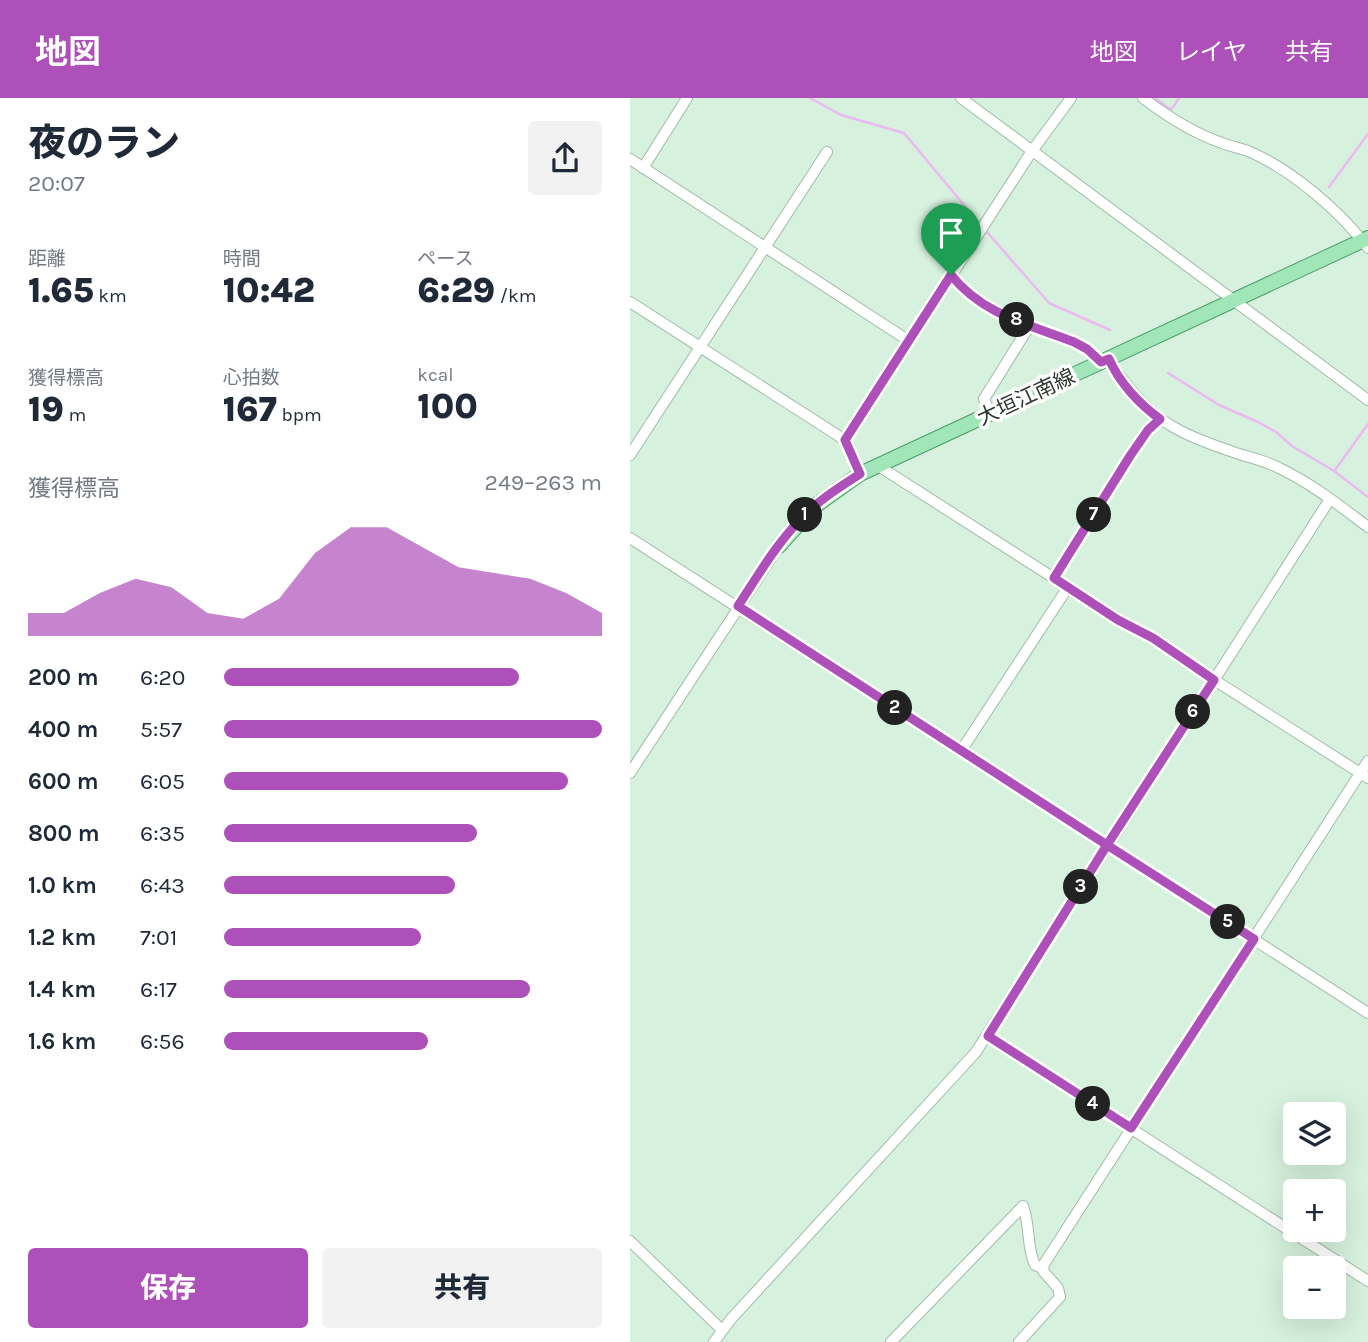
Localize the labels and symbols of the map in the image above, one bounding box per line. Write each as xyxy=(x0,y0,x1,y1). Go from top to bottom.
pin xyxy=(921,203,981,275)
pin: 8 xyxy=(1000,302,1034,338)
street label: 大垣江南線 xyxy=(973,364,1079,430)
pin: 1 xyxy=(788,498,822,532)
pin: 7 xyxy=(1077,498,1112,532)
pin: 2 xyxy=(877,690,912,726)
pin: 6 xyxy=(1176,694,1210,730)
pin: 3 xyxy=(1064,870,1098,904)
pin: 5 xyxy=(1210,904,1246,940)
pin: 4 xyxy=(1076,1086,1110,1122)

